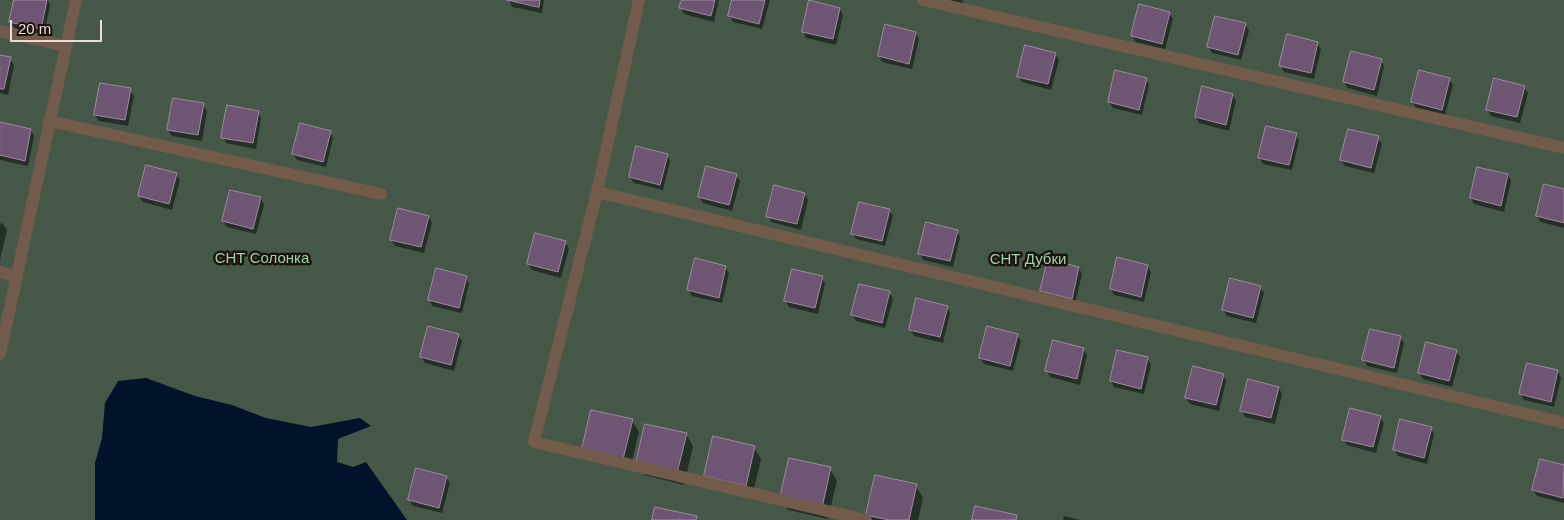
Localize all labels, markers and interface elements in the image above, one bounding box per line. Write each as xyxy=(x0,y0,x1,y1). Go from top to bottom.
scale bar xyxy=(12,10,105,42)
text: 20 m xyxy=(18,20,51,37)
park label: СНТ Солонка xyxy=(215,250,309,268)
park label: СНТ Дубки xyxy=(990,251,1066,269)

